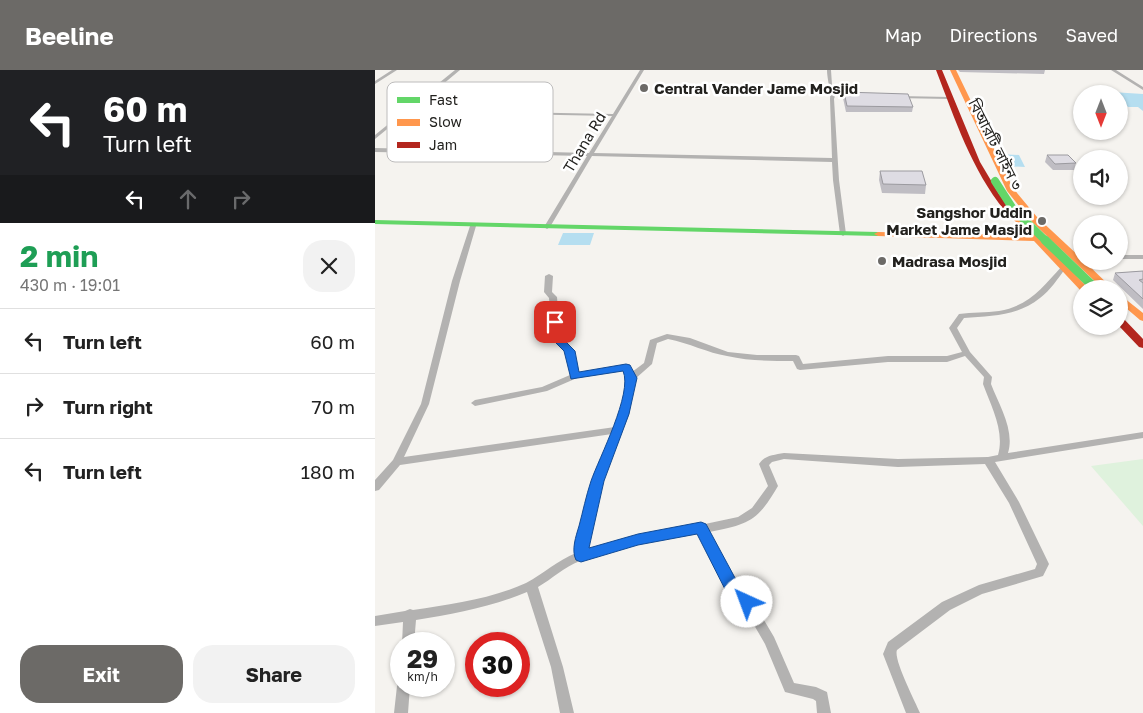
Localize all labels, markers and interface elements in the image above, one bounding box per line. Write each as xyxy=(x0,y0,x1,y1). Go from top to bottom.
text: Beeline xyxy=(25,21,114,50)
text: Map xyxy=(885,24,921,46)
text: Directions xyxy=(949,24,1037,46)
text: Saved xyxy=(1065,24,1118,46)
place label: Central Vander Jame Mosjid xyxy=(654,79,858,97)
legend xyxy=(387,82,553,162)
marker: Central Vander Jame Mosjid xyxy=(638,82,650,94)
north arrow xyxy=(1073,85,1127,140)
map controls xyxy=(1073,85,1128,335)
text: 60 m xyxy=(103,88,187,130)
icon: left xyxy=(20,90,85,155)
text: Fast xyxy=(429,91,458,108)
street label: বিআরটি লাইন ৩ xyxy=(965,95,1027,193)
street label: Thana Rd xyxy=(559,108,609,176)
text: Slow xyxy=(429,113,462,130)
text: Turn left xyxy=(103,130,192,157)
text: Jam xyxy=(429,136,457,153)
button: sound xyxy=(1073,150,1128,205)
icon: left xyxy=(121,185,149,213)
icon: ahead xyxy=(174,185,202,213)
icon: right xyxy=(227,185,255,213)
place label: Sangshor Uddin Market Jame Masjid xyxy=(886,203,1032,238)
marker: Sangshor Uddin Market Jame Masjid xyxy=(1036,215,1048,227)
button: search xyxy=(1073,215,1128,270)
text: 2 min xyxy=(20,238,98,274)
button: close xyxy=(303,240,355,292)
place label: Madrasa Mosjid xyxy=(892,252,1007,270)
marker: Madrasa Mosjid xyxy=(876,255,888,267)
text: 430 m · 19:01 xyxy=(20,275,120,295)
button: layers xyxy=(1073,280,1128,335)
pin xyxy=(534,301,576,343)
icon: arrive xyxy=(541,308,569,336)
icon: left xyxy=(20,327,48,355)
text: Turn left xyxy=(63,330,142,353)
text: 60 m xyxy=(310,330,355,353)
icon: right xyxy=(20,392,48,420)
text: Turn right xyxy=(63,395,153,418)
text: 70 m xyxy=(312,395,355,418)
icon: left xyxy=(20,457,48,485)
text: Turn left xyxy=(63,460,142,483)
text: 180 m xyxy=(301,460,355,483)
position arrow xyxy=(720,575,772,627)
speed limit sign: 30 xyxy=(465,632,530,697)
text: 29 xyxy=(407,643,438,674)
button: Exit xyxy=(20,645,183,703)
button: Share xyxy=(193,645,355,703)
text: km/h xyxy=(407,669,438,684)

